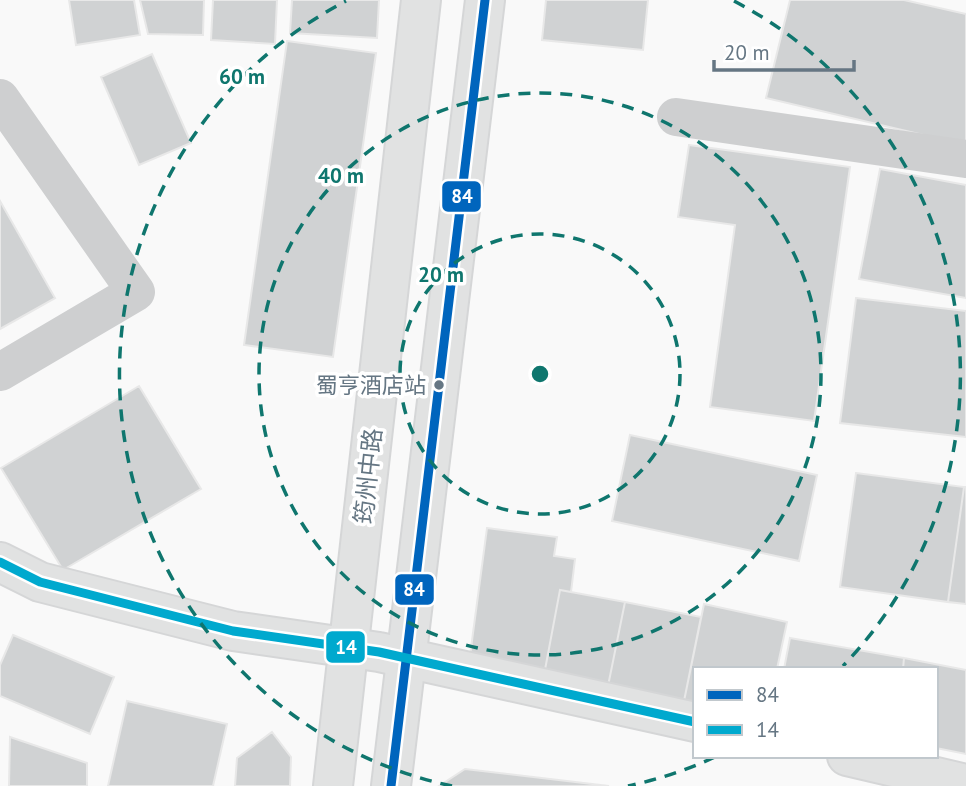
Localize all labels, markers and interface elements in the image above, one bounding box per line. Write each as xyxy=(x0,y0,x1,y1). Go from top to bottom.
scale bar xyxy=(714,28,854,72)
text: 20 m xyxy=(724,39,770,66)
text: 60 m xyxy=(219,63,265,90)
text: 40 m xyxy=(318,162,364,189)
line badge: 84 xyxy=(441,180,482,213)
text: 84 xyxy=(451,184,473,208)
text: 20 m xyxy=(418,261,464,288)
centre of rings xyxy=(528,362,552,386)
place label: 蜀亨酒店站 xyxy=(316,371,426,399)
marker: 蜀亨酒店站 xyxy=(432,378,446,392)
street label: 筠州中路 xyxy=(348,427,388,525)
line badge: 84 xyxy=(394,573,435,606)
text: 84 xyxy=(403,577,425,601)
line badge: 14 xyxy=(325,630,366,664)
text: 14 xyxy=(335,635,357,659)
legend xyxy=(693,667,938,758)
text: 84 xyxy=(756,681,779,708)
text: 14 xyxy=(756,716,779,743)

